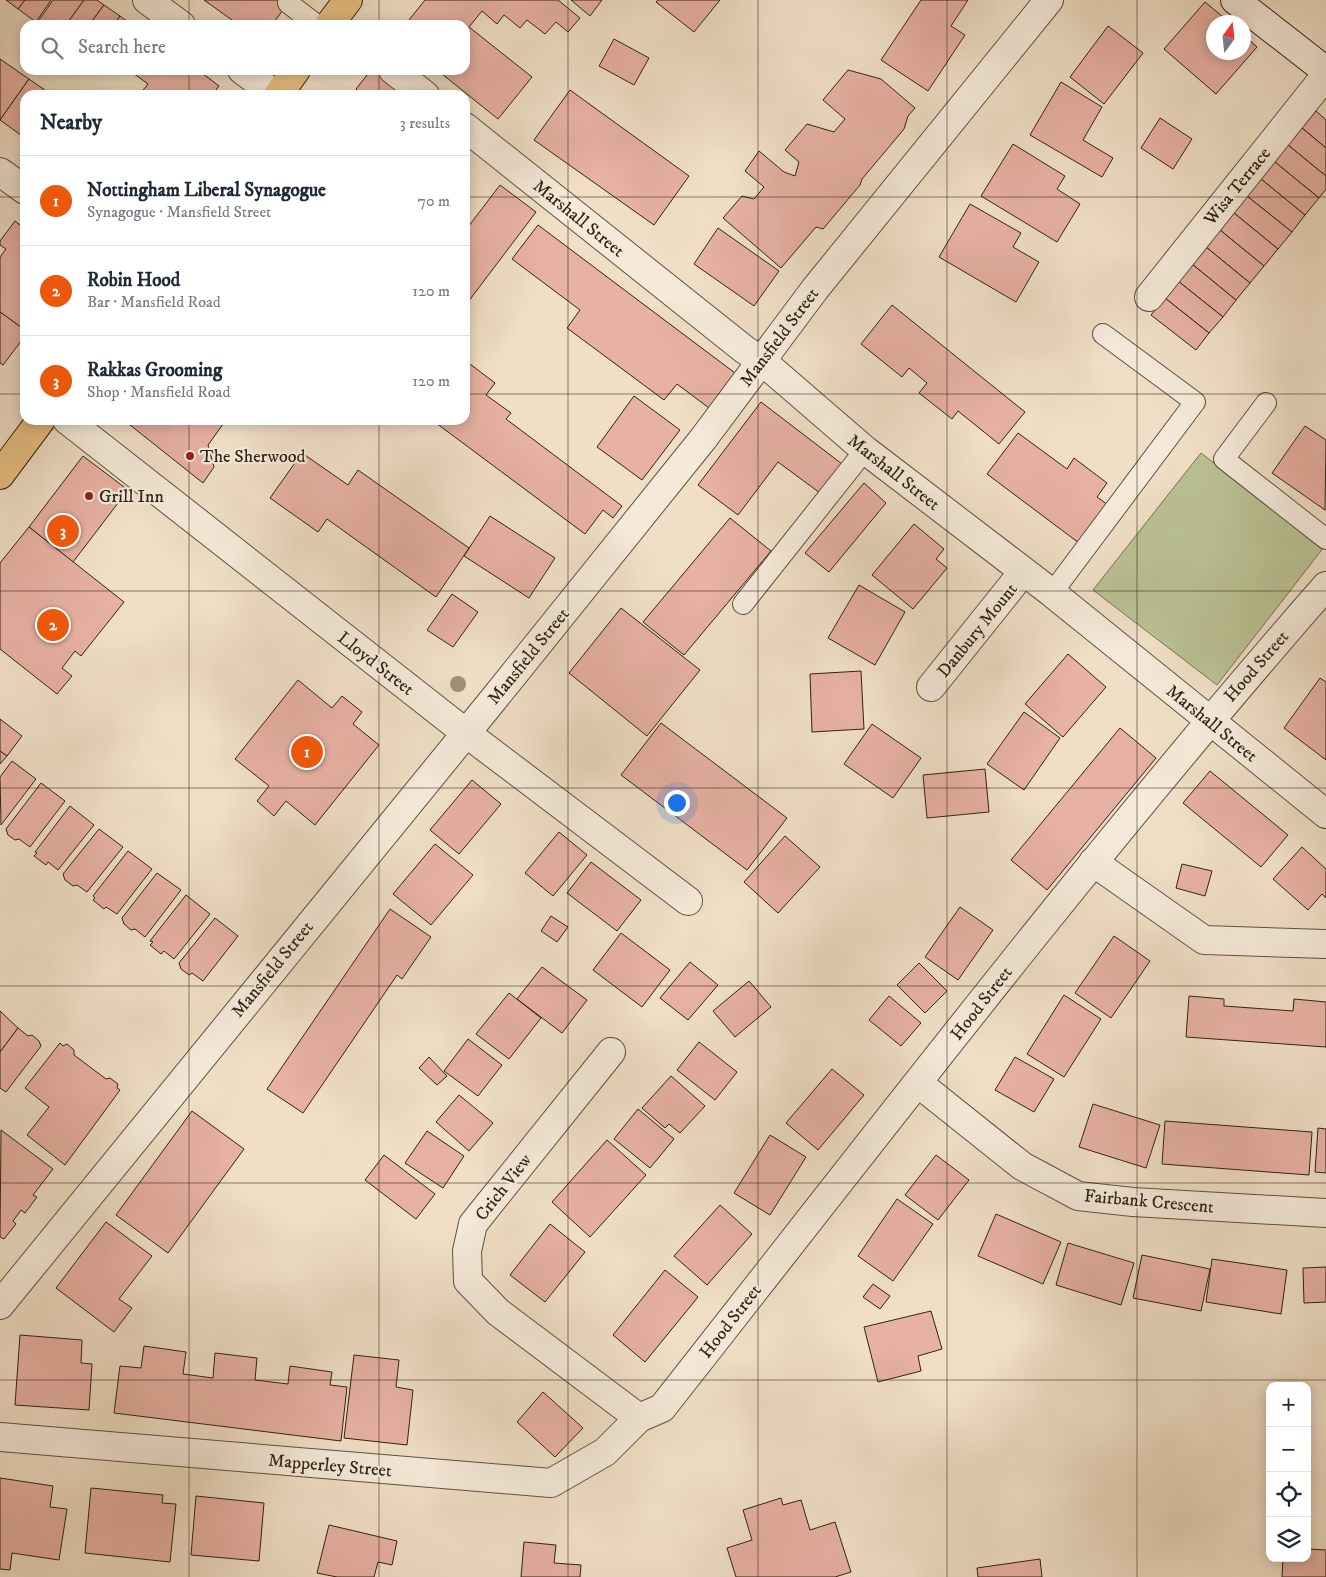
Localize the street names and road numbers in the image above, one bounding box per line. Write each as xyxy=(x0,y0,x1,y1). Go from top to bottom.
street label: Wisa Terrace xyxy=(1199,143,1276,231)
street label: Marshall Street xyxy=(528,175,629,262)
street label: Mansfield Street xyxy=(736,284,824,391)
street label: Marshall Street xyxy=(843,430,944,516)
street label: Danbury Mount xyxy=(933,579,1023,682)
street label: Mansfield Street xyxy=(483,604,575,709)
street label: Hood Street xyxy=(1220,626,1294,707)
street label: Lloyd Street xyxy=(333,627,418,701)
street label: Marshall Street xyxy=(1161,680,1262,767)
street label: Mansfield Street xyxy=(227,917,319,1022)
street label: Hood Street xyxy=(946,962,1018,1045)
street label: Crich View xyxy=(471,1149,537,1226)
street label: Fairbank Crescent xyxy=(1083,1185,1215,1219)
street label: Hood Street xyxy=(695,1280,767,1363)
street label: Mapperley Street xyxy=(267,1450,393,1482)

